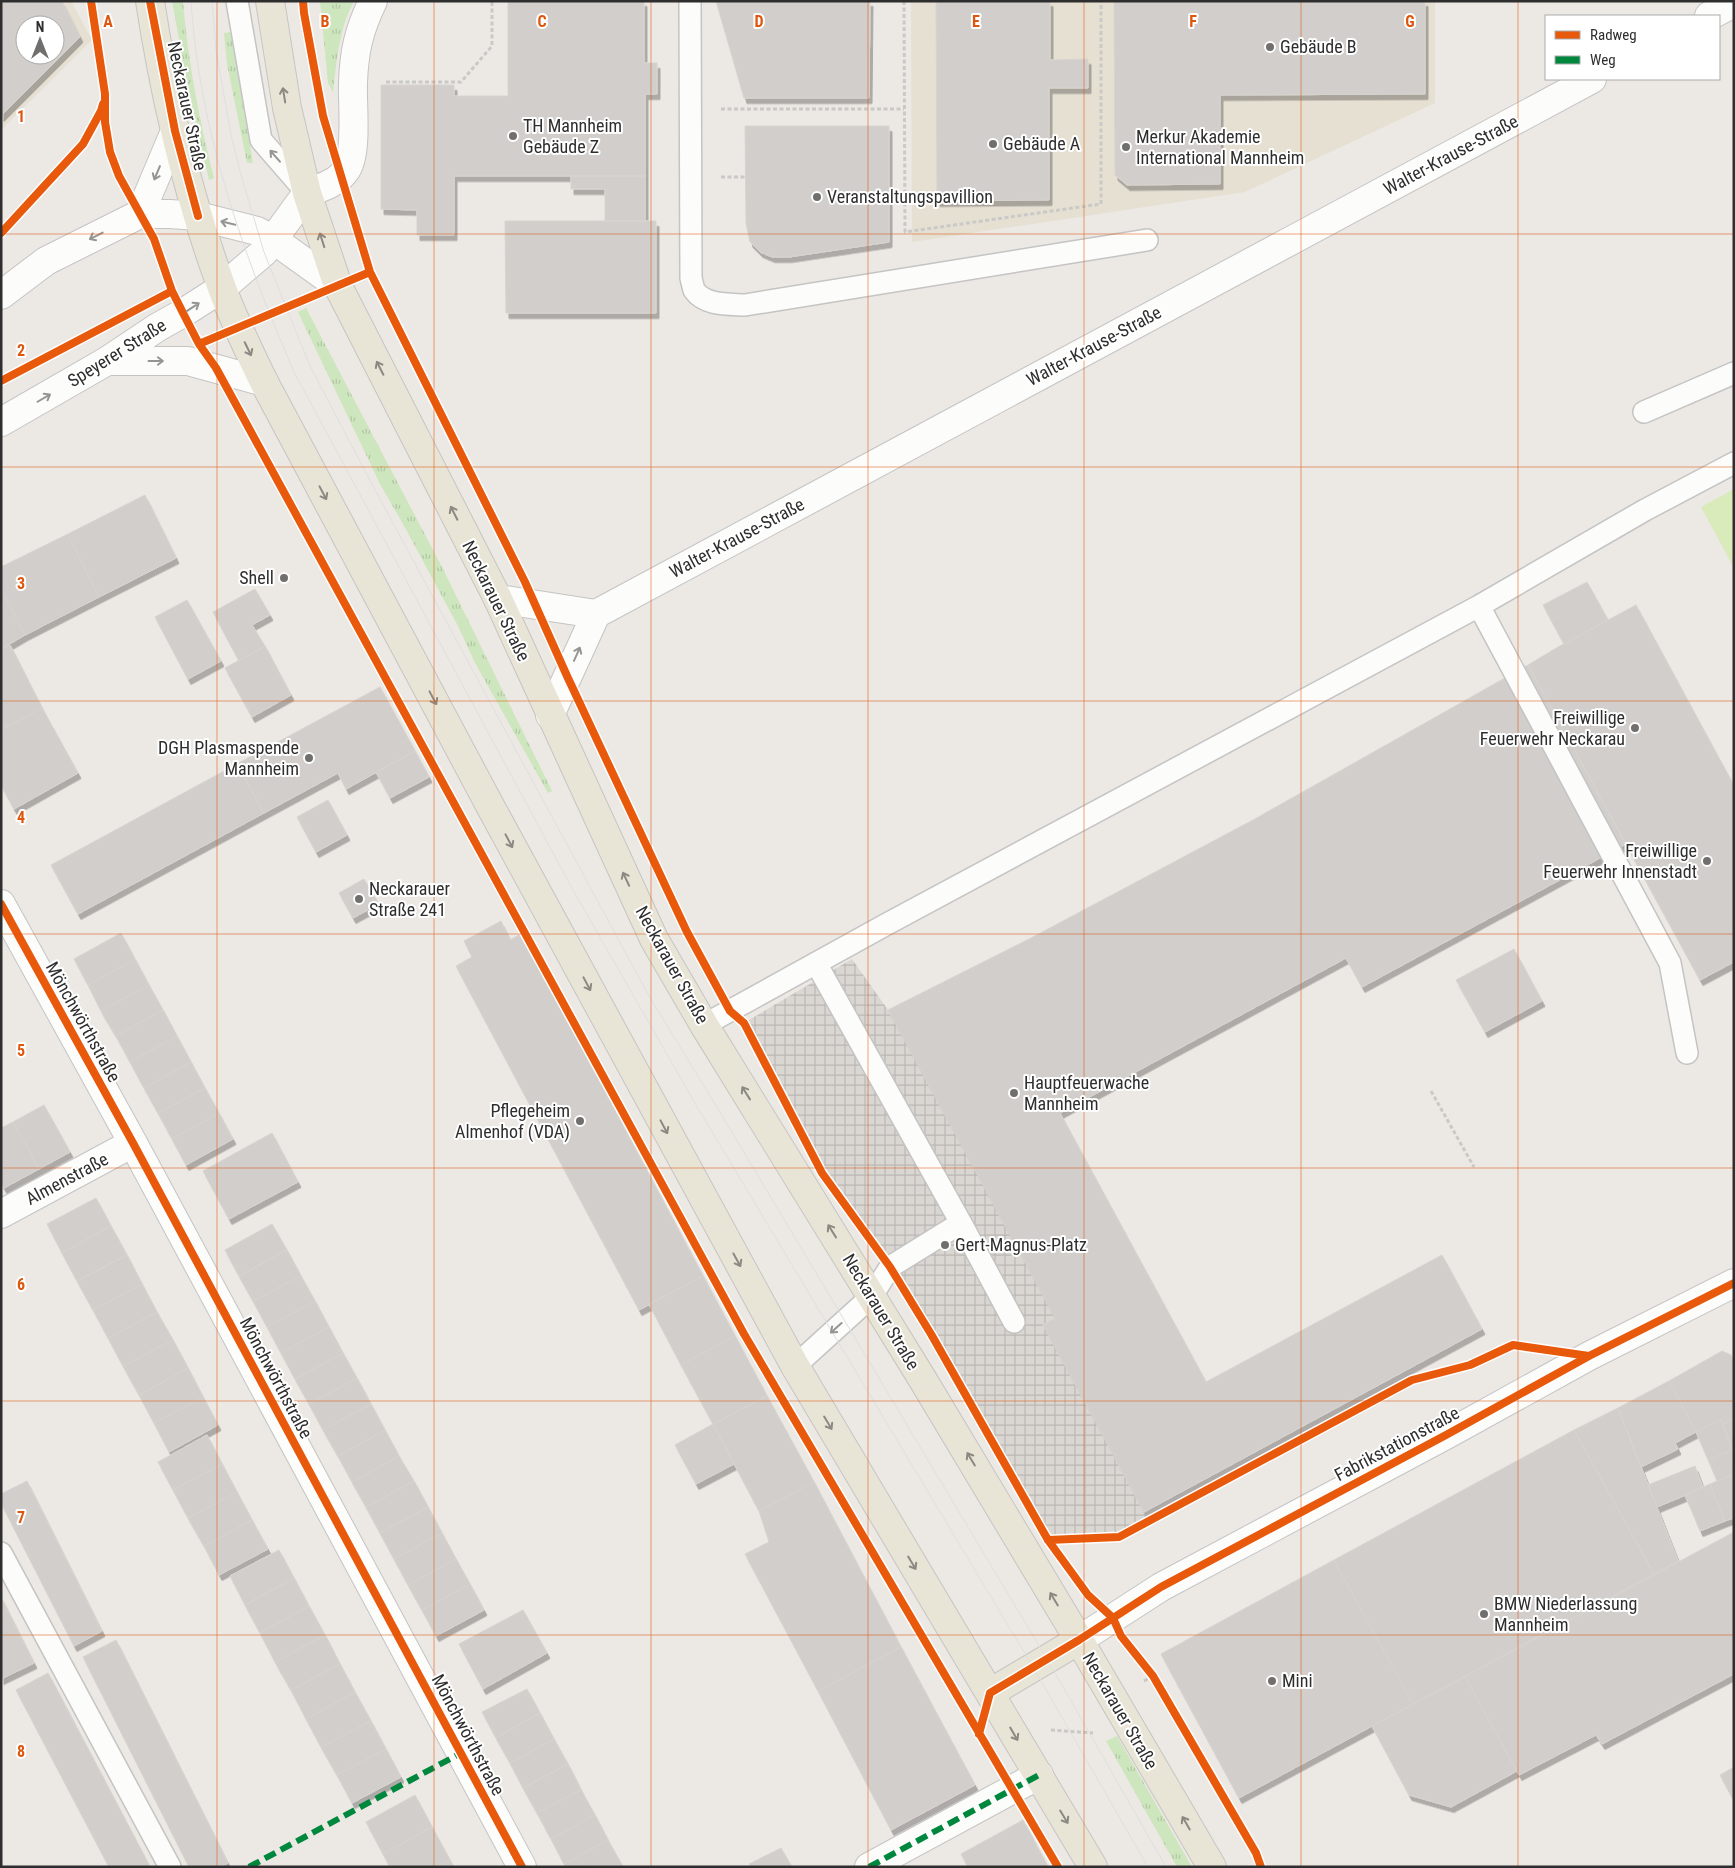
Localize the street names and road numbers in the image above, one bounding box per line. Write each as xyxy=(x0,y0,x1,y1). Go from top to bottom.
street label: Neckarauer Straße xyxy=(164,39,211,172)
street label: Walter-Krause-Straße xyxy=(1380,110,1522,199)
street label: Walter-Krause-Straße xyxy=(1023,301,1165,390)
street label: Speyerer Straße xyxy=(64,314,170,391)
street label: Walter-Krause-Straße xyxy=(666,493,808,582)
street label: Neckarauer Straße xyxy=(458,537,535,664)
street label: Neckarauer Straße xyxy=(631,902,713,1027)
street label: Mönchwörthstraße xyxy=(42,958,125,1086)
street label: Almenstraße xyxy=(22,1148,112,1209)
street label: Neckarauer Straße xyxy=(839,1250,924,1373)
street label: Mönchwörthstraße xyxy=(236,1314,317,1442)
street label: Fabrikstationstraße xyxy=(1331,1402,1463,1485)
street label: Neckarauer Straße xyxy=(1078,1649,1162,1773)
street label: Mönchwörthstraße xyxy=(428,1671,509,1799)

